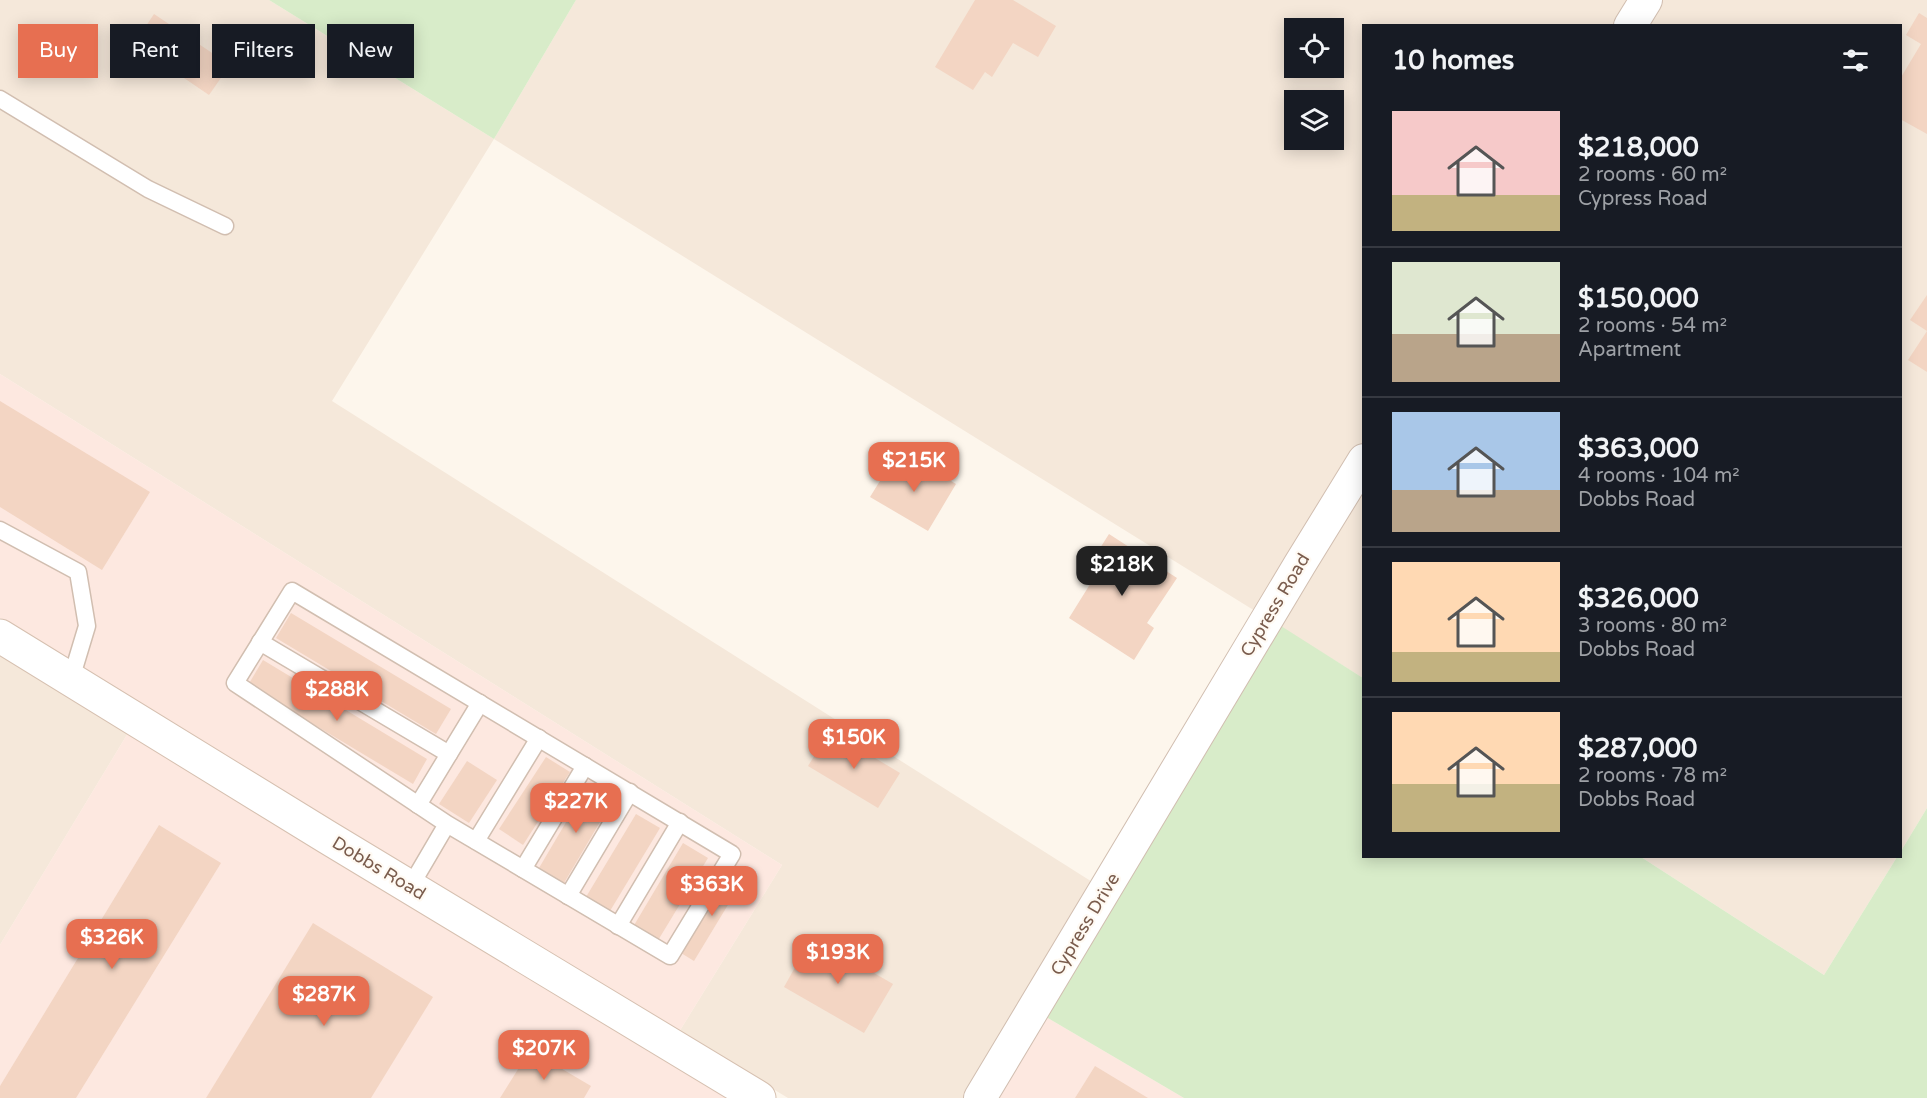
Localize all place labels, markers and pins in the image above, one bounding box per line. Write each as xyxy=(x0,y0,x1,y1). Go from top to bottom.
pin: $215K xyxy=(872,442,956,493)
pin: $218K xyxy=(1080,546,1164,597)
pin: $288K xyxy=(295,671,379,722)
pin: $150K xyxy=(812,719,896,770)
pin: $227K xyxy=(534,783,618,834)
pin: $363K xyxy=(670,866,754,917)
pin: $326K xyxy=(70,919,154,970)
pin: $193K xyxy=(796,934,880,985)
pin: $287K xyxy=(282,976,366,1027)
pin: $207K xyxy=(502,1030,586,1081)

